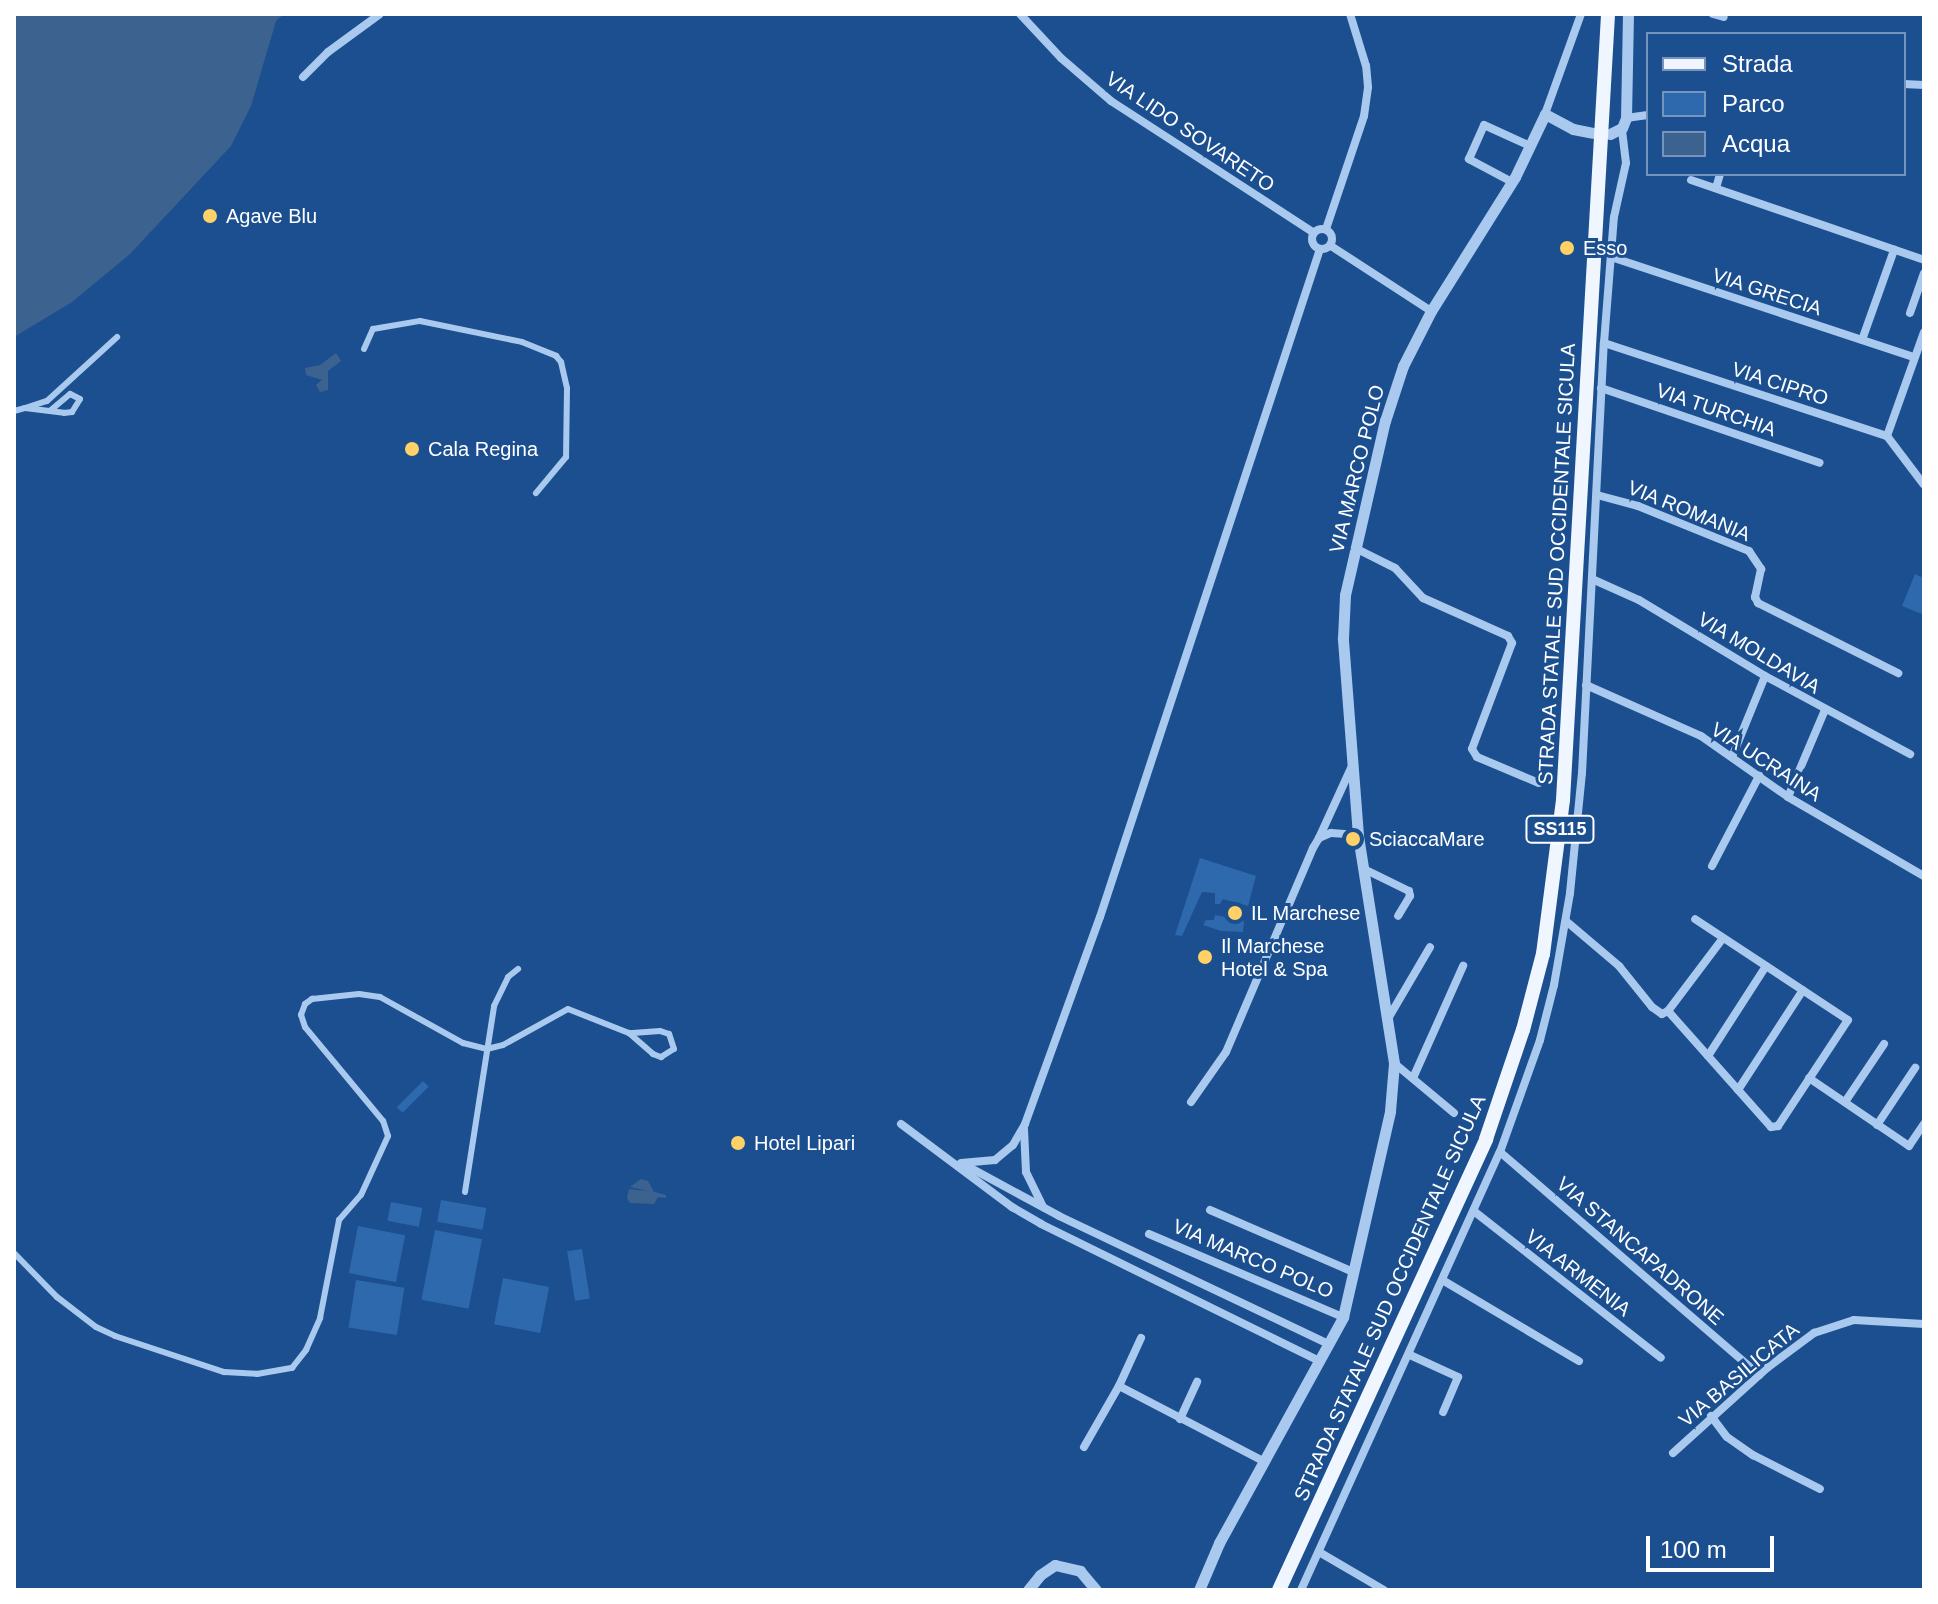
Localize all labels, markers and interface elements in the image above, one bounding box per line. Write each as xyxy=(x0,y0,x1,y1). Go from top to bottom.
legend xyxy=(1646,32,1906,176)
text: Strada xyxy=(1722,50,1793,77)
street label: VIA LIDO SOVARETO xyxy=(1101,66,1279,198)
text: Parco xyxy=(1722,90,1785,117)
text: Acqua xyxy=(1722,130,1790,157)
place label: Agave Blu xyxy=(226,204,317,228)
marker: Agave Blu xyxy=(201,207,219,225)
place label: Esso xyxy=(1583,236,1627,260)
marker: Esso xyxy=(1558,239,1576,257)
street label: VIA GRECIA xyxy=(1709,263,1825,321)
street label: STRADA STATALE SUD OCCIDENTALE SICULA xyxy=(1533,342,1581,786)
street label: VIA CIPRO xyxy=(1728,357,1832,411)
street label: VIA TURCHIA xyxy=(1652,378,1780,442)
street label: VIA MARCO POLO xyxy=(1324,382,1390,556)
place label: Cala Regina xyxy=(428,437,538,461)
marker: Cala Regina xyxy=(403,440,421,458)
street label: VIA ROMANIA xyxy=(1624,475,1754,547)
street label: VIA MOLDAVIA xyxy=(1693,607,1825,699)
street label: VIA UCRAINA xyxy=(1706,717,1826,807)
road number: SS115 xyxy=(1524,815,1596,843)
place label: SciaccaMare xyxy=(1369,827,1485,851)
marker: SciaccaMare xyxy=(1344,830,1362,848)
place label: IL Marchese xyxy=(1251,901,1361,925)
marker: IL Marchese xyxy=(1226,904,1244,922)
place label: Il Marchese Hotel & Spa xyxy=(1221,934,1328,981)
marker: Il Marchese Hotel & Spa xyxy=(1196,948,1214,966)
street label: STRADA STATALE SUD OCCIDENTALE SICULA xyxy=(1289,1091,1491,1505)
place label: Hotel Lipari xyxy=(754,1131,855,1155)
marker: Hotel Lipari xyxy=(729,1134,747,1152)
street label: VIA STANCAPADRONE xyxy=(1551,1171,1729,1331)
street label: VIA MARCO POLO xyxy=(1169,1214,1337,1304)
street label: VIA ARMENIA xyxy=(1520,1224,1636,1322)
street label: VIA BASILICATA xyxy=(1674,1317,1804,1433)
scale bar xyxy=(1650,1520,1778,1570)
text: 100 m xyxy=(1660,1536,1727,1563)

